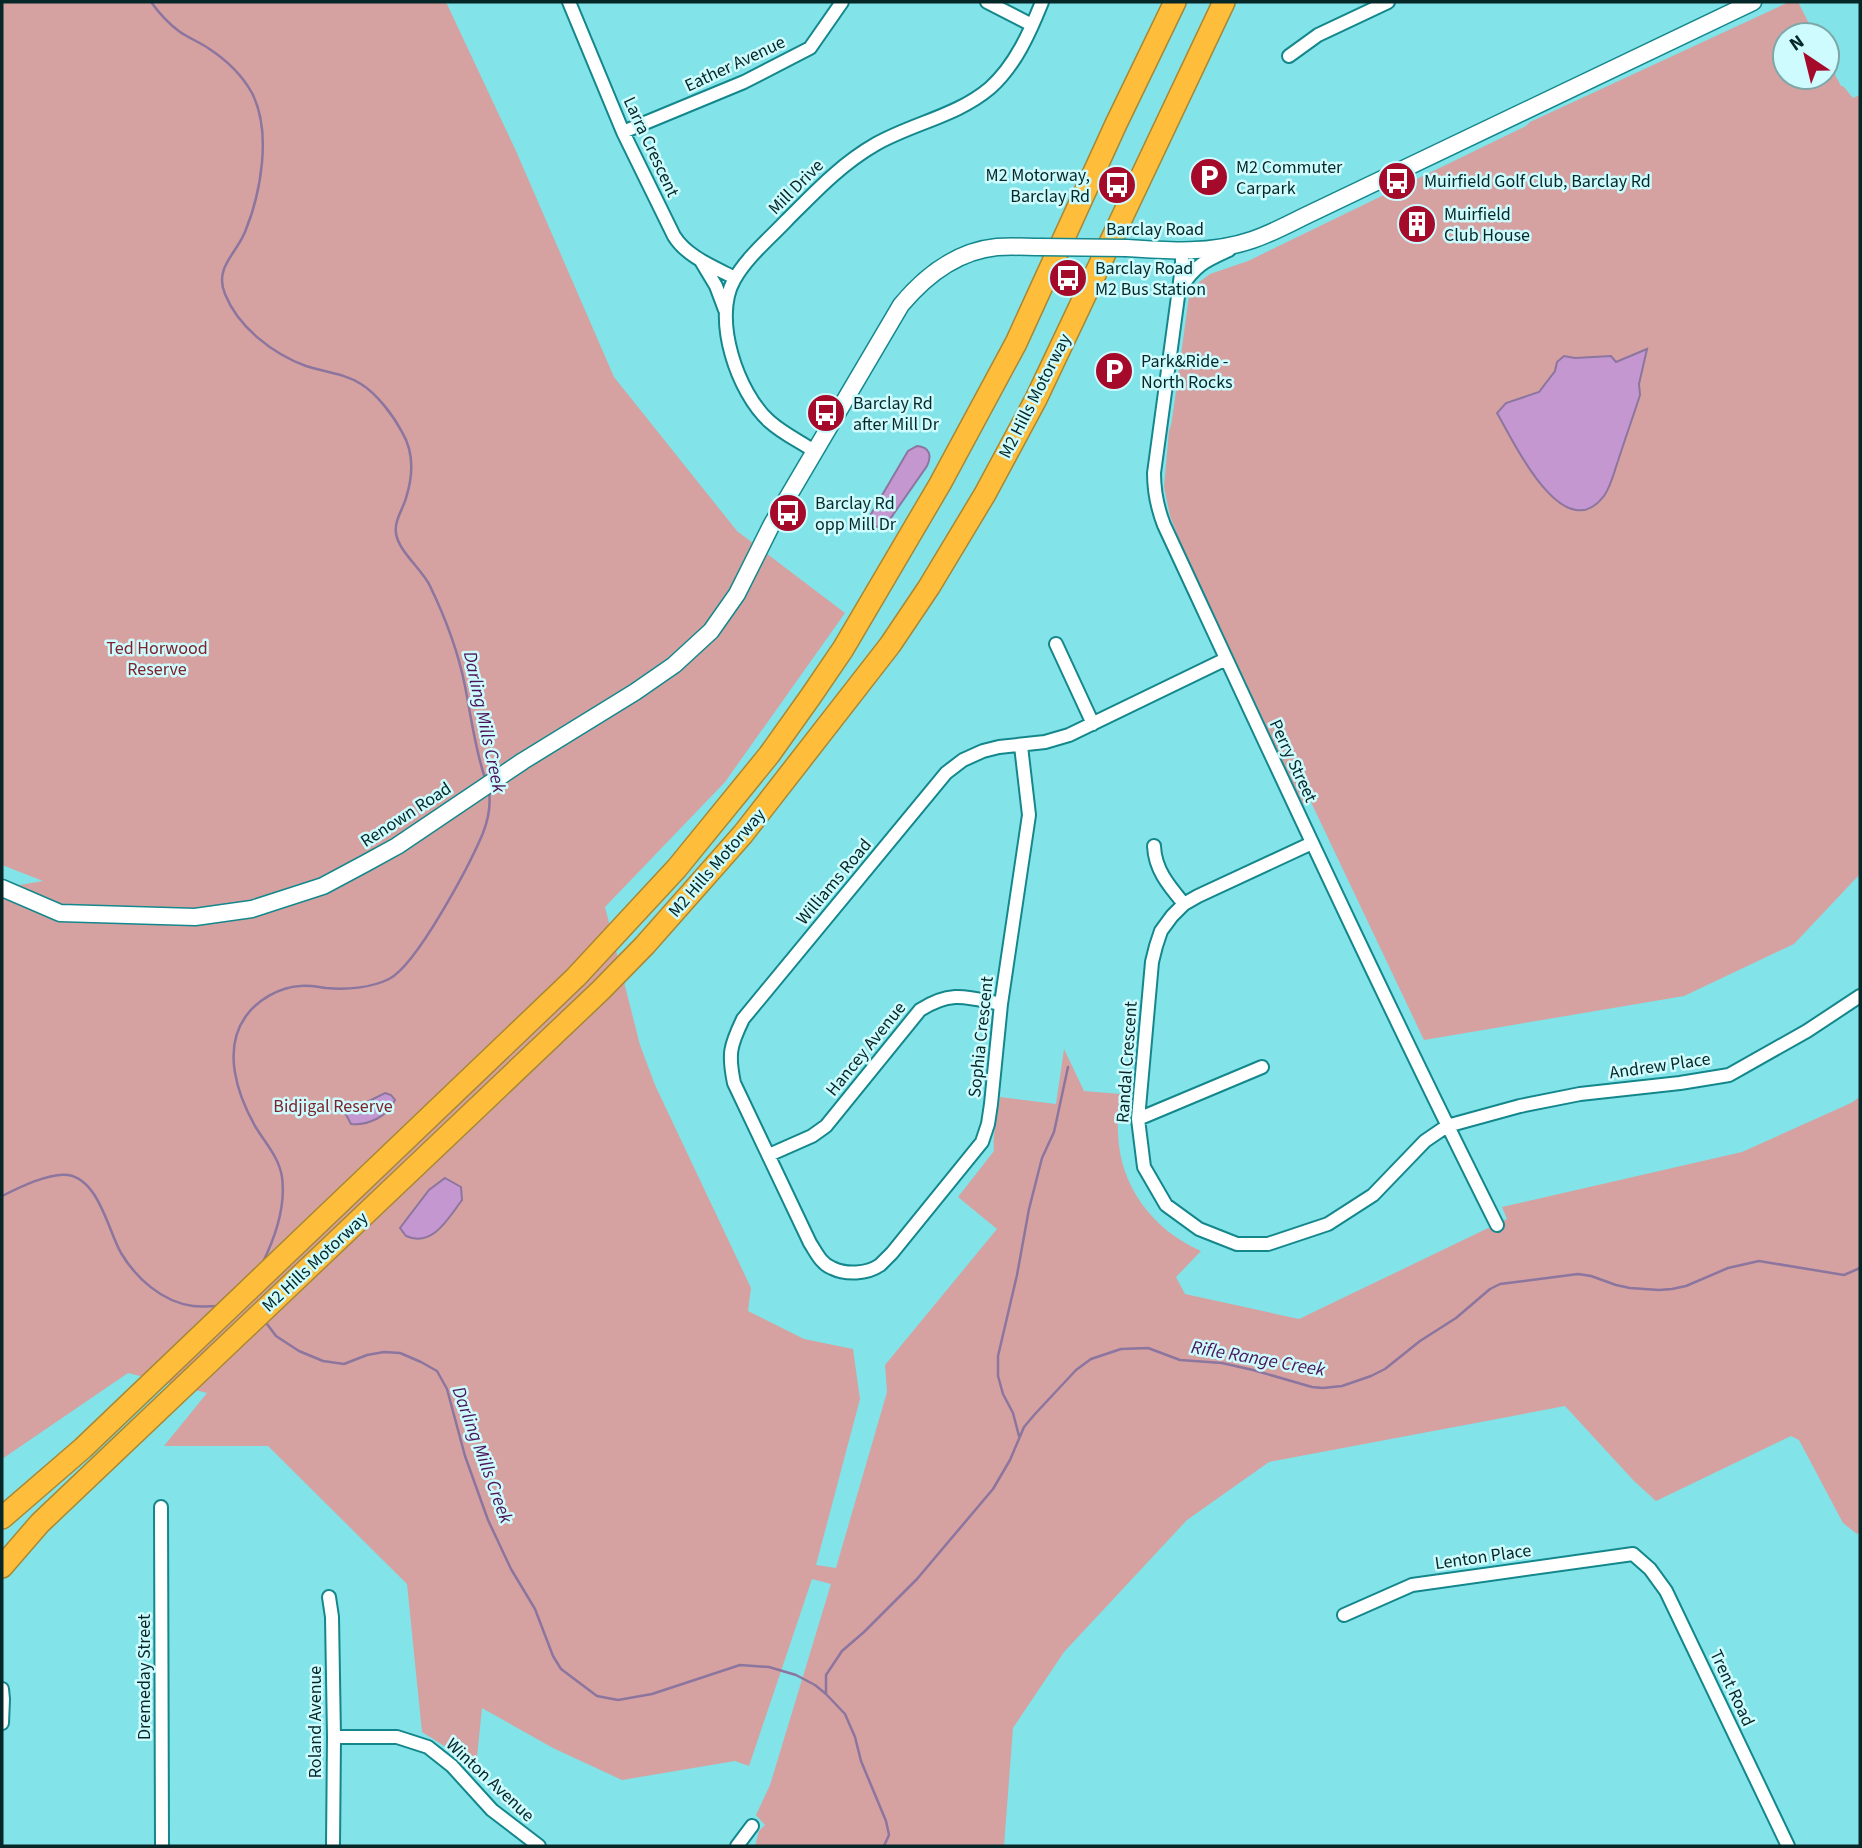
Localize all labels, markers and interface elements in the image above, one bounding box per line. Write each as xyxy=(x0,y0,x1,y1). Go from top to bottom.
north arrow xyxy=(1771,21,1841,91)
text: N xyxy=(1784,29,1810,58)
street label: Eather Avenue xyxy=(681,30,789,98)
street label: Larra Crescent xyxy=(617,93,685,201)
street label: Mill Drive xyxy=(763,154,829,220)
place label: M2 Commuter Carpark xyxy=(1236,155,1343,201)
parking icon: M2 Commuter Carpark xyxy=(1188,156,1230,198)
bus stop icon: Muirfield Golf Club, Barclay Rd xyxy=(1376,160,1418,202)
place label: M2 Motorway, Barclay Rd xyxy=(986,163,1090,209)
bus stop icon: M2 Motorway, Barclay Rd xyxy=(1096,164,1138,206)
place label: Muirfield Golf Club, Barclay Rd xyxy=(1424,169,1651,194)
place label: Muirfield Club House xyxy=(1444,202,1530,248)
building icon: Muirfield Club House xyxy=(1396,203,1438,245)
street label: Barclay Road xyxy=(1106,217,1204,242)
place label: Barclay Road M2 Bus Station xyxy=(1095,256,1206,302)
bus stop icon: Barclay Road M2 Bus Station xyxy=(1047,257,1089,299)
street label: M2 Hills Motorway xyxy=(993,329,1078,463)
place label: Park&Ride - North Rocks xyxy=(1141,349,1233,395)
parking icon: Park&Ride - North Rocks xyxy=(1093,350,1135,392)
place label: Barclay Rd after Mill Dr xyxy=(853,391,940,437)
bus stop icon: Barclay Rd after Mill Dr xyxy=(805,392,847,434)
place label: Barclay Rd opp Mill Dr xyxy=(815,491,897,537)
bus stop icon: Barclay Rd opp Mill Dr xyxy=(767,492,809,534)
park label: Ted Horwood Reserve xyxy=(106,636,208,682)
water label: Darling Mills Creek xyxy=(456,649,512,796)
street label: Perry Street xyxy=(1263,715,1323,807)
street label: Renown Road xyxy=(356,776,456,854)
street label: M2 Hills Motorway xyxy=(663,803,772,923)
street label: Williams Road xyxy=(790,833,878,931)
street label: Sophia Crescent xyxy=(962,975,1000,1099)
street label: Hancey Avenue xyxy=(820,996,912,1102)
street label: Randal Crescent xyxy=(1110,1000,1144,1124)
street label: Andrew Place xyxy=(1608,1047,1712,1085)
park label: Bidjigal Reserve xyxy=(273,1094,393,1119)
street label: M2 Hills Motorway xyxy=(256,1206,374,1318)
water label: Rifle Range Creek xyxy=(1189,1334,1328,1384)
water label: Darling Mills Creek xyxy=(445,1383,520,1528)
street label: Lenton Place xyxy=(1433,1538,1533,1576)
street label: Dremeday Street xyxy=(132,1614,157,1740)
street label: Trent Road xyxy=(1703,1646,1761,1730)
street label: Roland Avenue xyxy=(303,1666,328,1778)
street label: Winton Avenue xyxy=(440,1732,540,1828)

